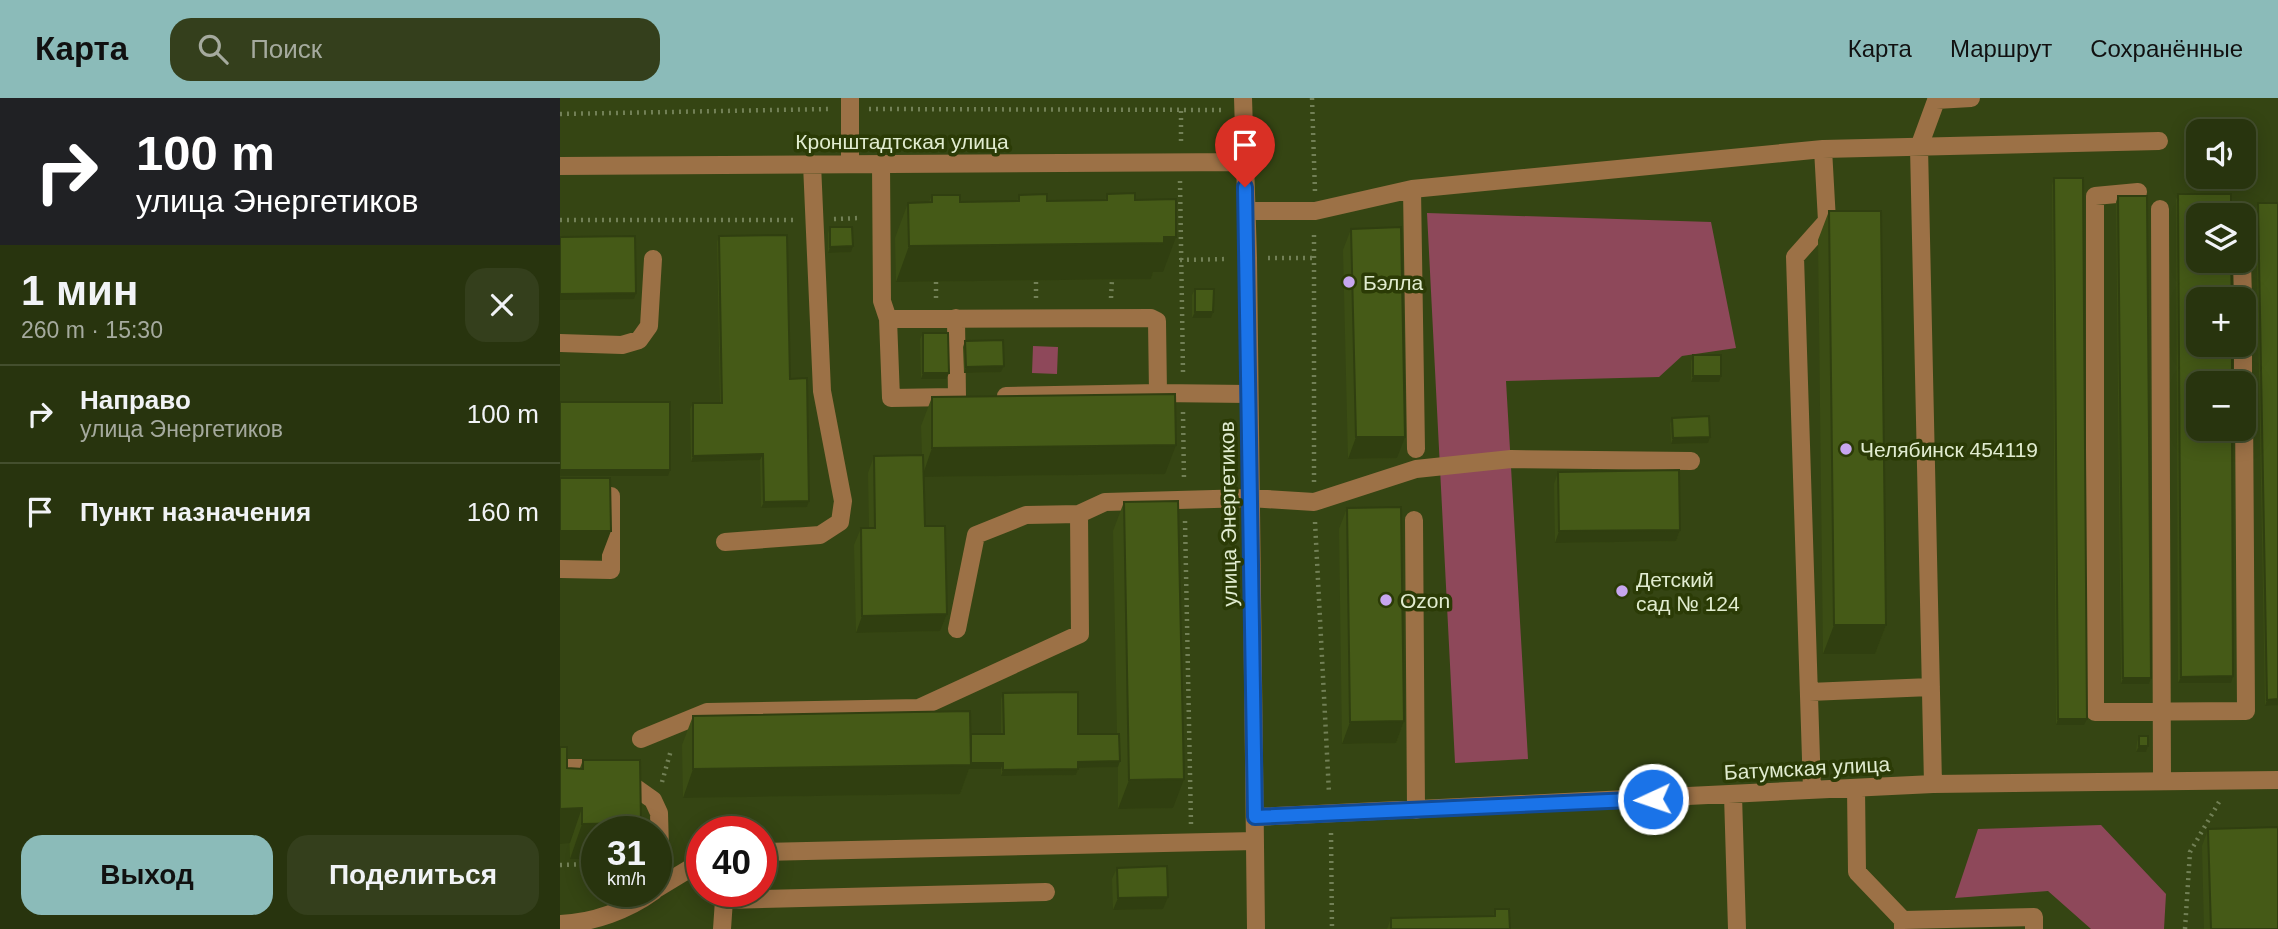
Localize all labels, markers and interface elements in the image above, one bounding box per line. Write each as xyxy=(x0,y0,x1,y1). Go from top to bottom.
search box xyxy=(170,18,660,81)
text: Карта xyxy=(35,30,128,67)
icon: search xyxy=(194,30,232,68)
text: Поиск xyxy=(250,34,322,64)
text: Карта xyxy=(1848,35,1912,62)
text: Маршрут xyxy=(1950,35,2052,62)
text: Сохранённые xyxy=(2090,35,2243,62)
pin xyxy=(1215,115,1275,187)
map controls xyxy=(2186,119,2256,441)
button: sound xyxy=(2186,119,2256,189)
icon: right xyxy=(21,126,112,217)
text: 100 m xyxy=(136,126,275,180)
icon: arrive xyxy=(1226,126,1264,164)
street label: Кронштадтская улица xyxy=(795,130,1009,153)
text: улица Энергетиков xyxy=(136,183,419,219)
button: layers xyxy=(2186,203,2256,273)
text: 1 мин xyxy=(21,267,138,314)
button: close xyxy=(465,268,539,342)
place label: Бэлла xyxy=(1363,271,1424,294)
marker: Бэлла xyxy=(1341,274,1357,290)
button: + xyxy=(2186,287,2256,357)
text: 260 m · 15:30 xyxy=(21,317,163,343)
button: − xyxy=(2186,371,2256,441)
text: Направо xyxy=(80,385,191,415)
icon: right xyxy=(21,395,59,433)
text: 100 m xyxy=(467,399,539,429)
text: улица Энергетиков xyxy=(80,416,283,442)
street label: улица Энергетиков xyxy=(1215,421,1241,607)
place label: Челябинск 454119 xyxy=(1860,438,2038,461)
marker: Челябинск 454119 xyxy=(1838,441,1854,457)
icon: arrive xyxy=(21,493,59,531)
text: Пункт назначения xyxy=(80,497,311,527)
text: 160 m xyxy=(467,497,539,527)
place label: Детский сад № 124 xyxy=(1636,568,1740,615)
marker: Детский сад № 124 xyxy=(1614,583,1630,599)
place label: Ozon xyxy=(1400,589,1450,612)
marker: Ozon xyxy=(1378,592,1394,608)
street label: Батумская улица xyxy=(1723,752,1891,784)
position arrow xyxy=(1616,762,1690,836)
speed limit sign: 40 xyxy=(686,816,777,907)
text: 31 xyxy=(607,833,646,872)
button: Выход xyxy=(21,835,273,915)
button: Поделиться xyxy=(287,835,539,915)
text: km/h xyxy=(607,869,646,889)

